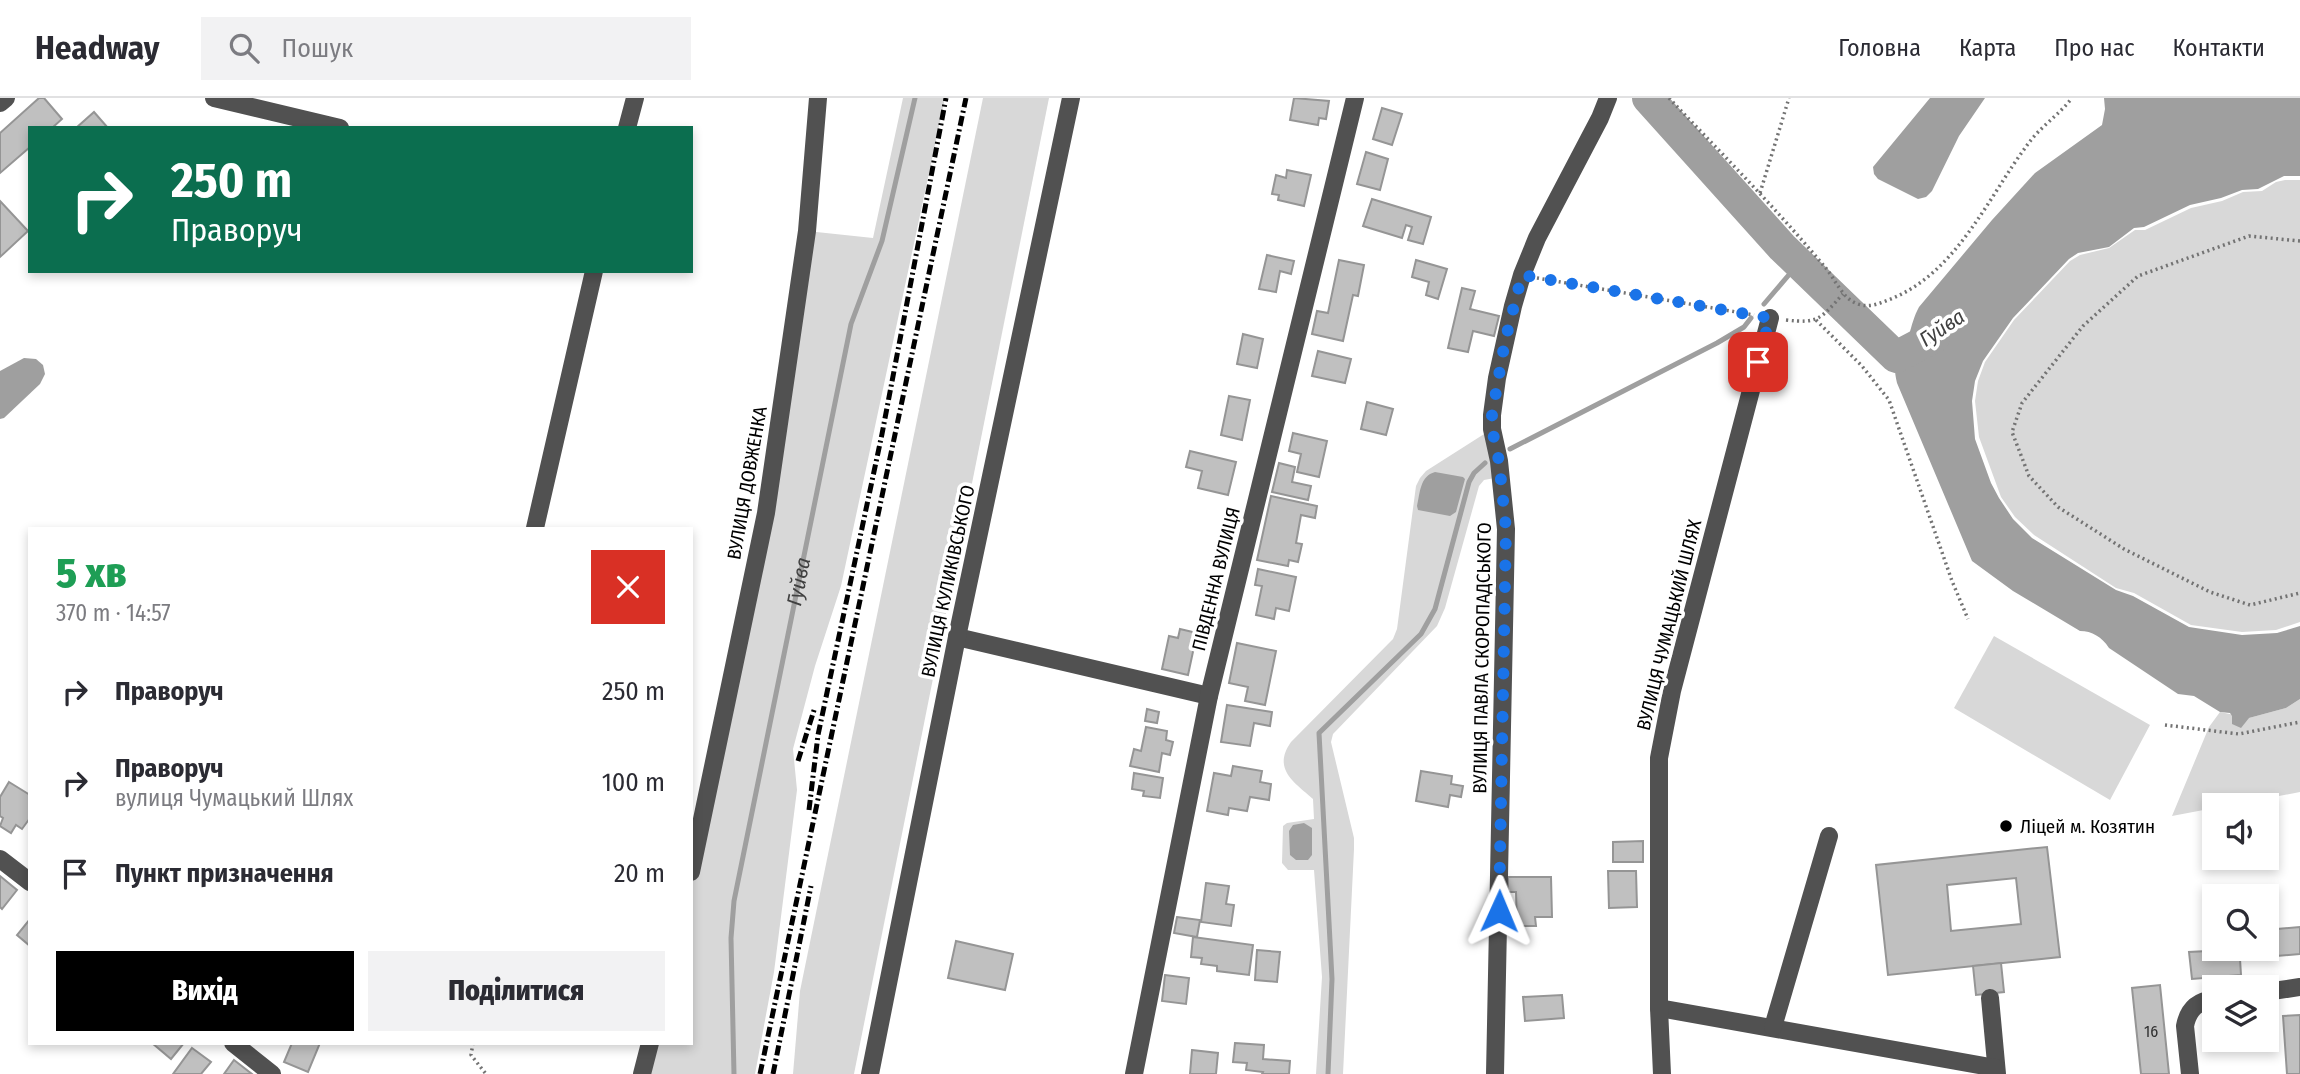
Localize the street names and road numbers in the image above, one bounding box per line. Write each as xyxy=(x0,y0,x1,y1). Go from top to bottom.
street label: ВУЛИЦЯ ДОВЖЕНКА xyxy=(722,405,772,561)
street label: ВУЛИЦЯ КУЛИКІВСЬКОГО xyxy=(916,483,980,679)
street label: ПІВДЕННА ВУЛИЦЯ xyxy=(1187,505,1245,653)
street label: ВУЛИЦЯ ЧУМАЦЬКИЙ ШЛЯХ xyxy=(1632,517,1707,733)
street label: ВУЛИЦЯ ПАВЛА СКОРОПАДСЬКОГО xyxy=(1468,522,1496,794)

